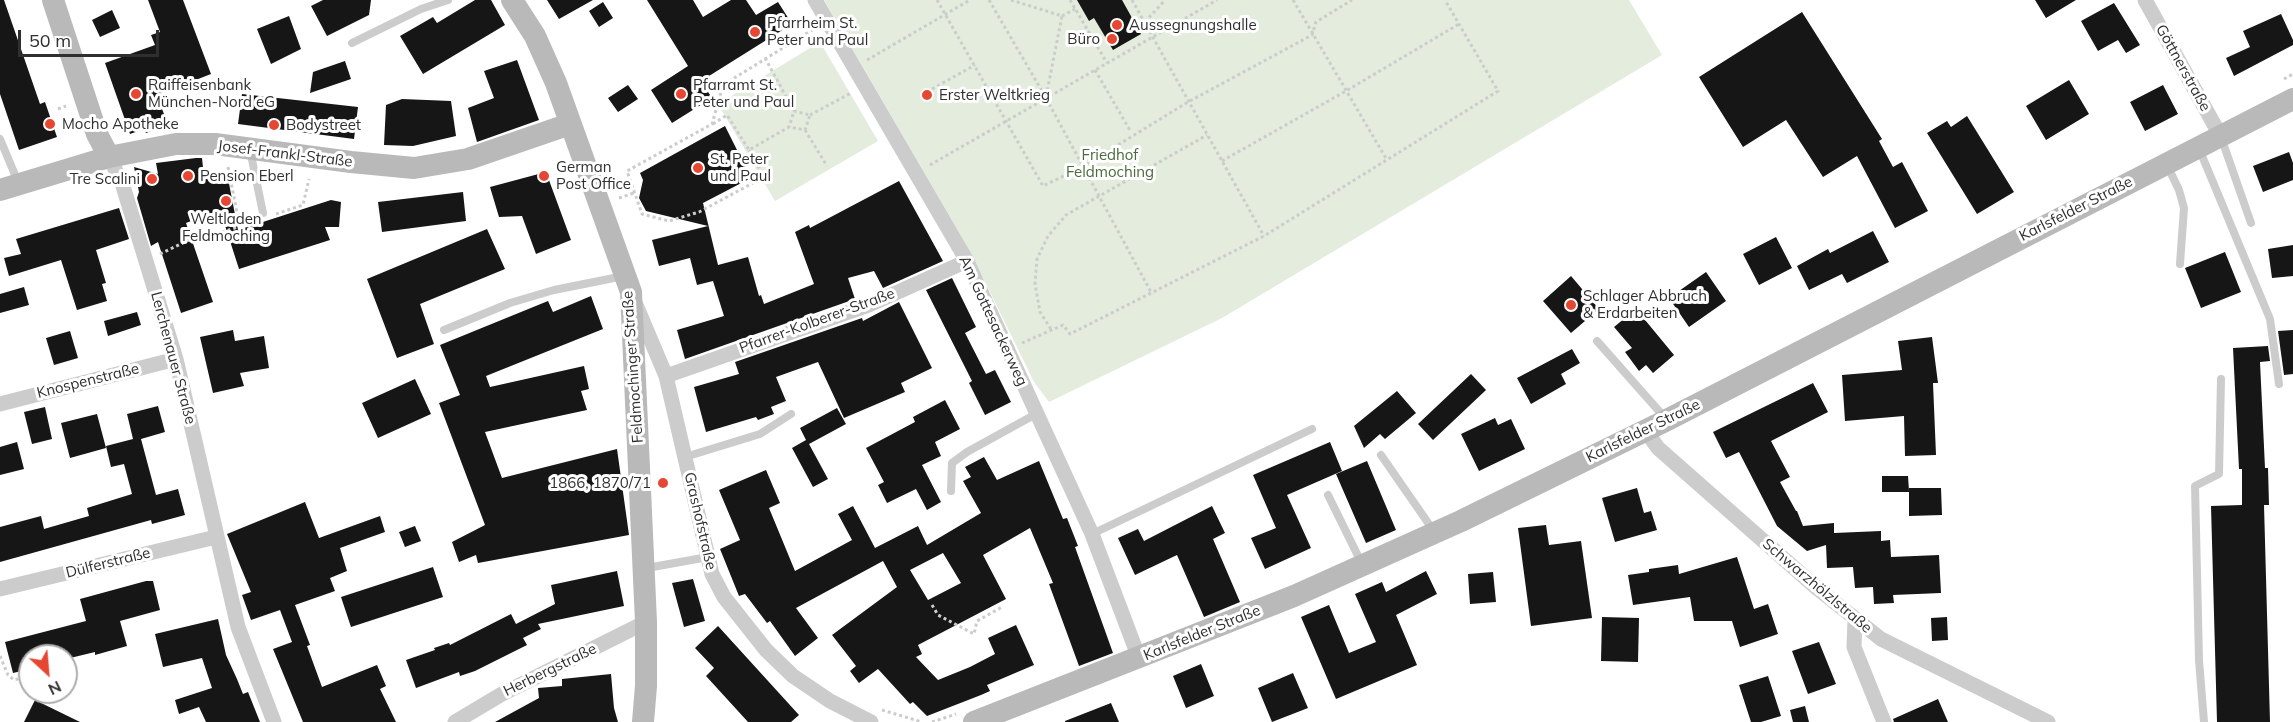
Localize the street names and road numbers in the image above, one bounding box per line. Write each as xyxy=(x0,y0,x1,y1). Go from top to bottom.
street label: Göttnerstraße xyxy=(2152,21,2214,115)
street label: Josef-Frankl-Straße xyxy=(216,137,354,171)
street label: Karlsfelder Straße xyxy=(2016,173,2136,245)
street label: Am Gottesackerweg xyxy=(955,253,1031,389)
street label: Pfarrer-Kolberer-Straße xyxy=(737,284,897,358)
street label: Lerchenauer Straße xyxy=(147,290,199,426)
street label: Feldmochinger Straße xyxy=(619,290,647,444)
street label: Knospenstraße xyxy=(35,360,141,402)
street label: Karlsfelder Straße xyxy=(1583,396,1703,466)
street label: Grashofstraße xyxy=(680,470,720,572)
street label: Schwarzhölzlstraße xyxy=(1759,535,1875,637)
street label: Dülferstraße xyxy=(64,544,152,582)
street label: Karlsfelder Straße xyxy=(1141,601,1263,665)
street label: Herbergstraße xyxy=(501,640,599,700)

